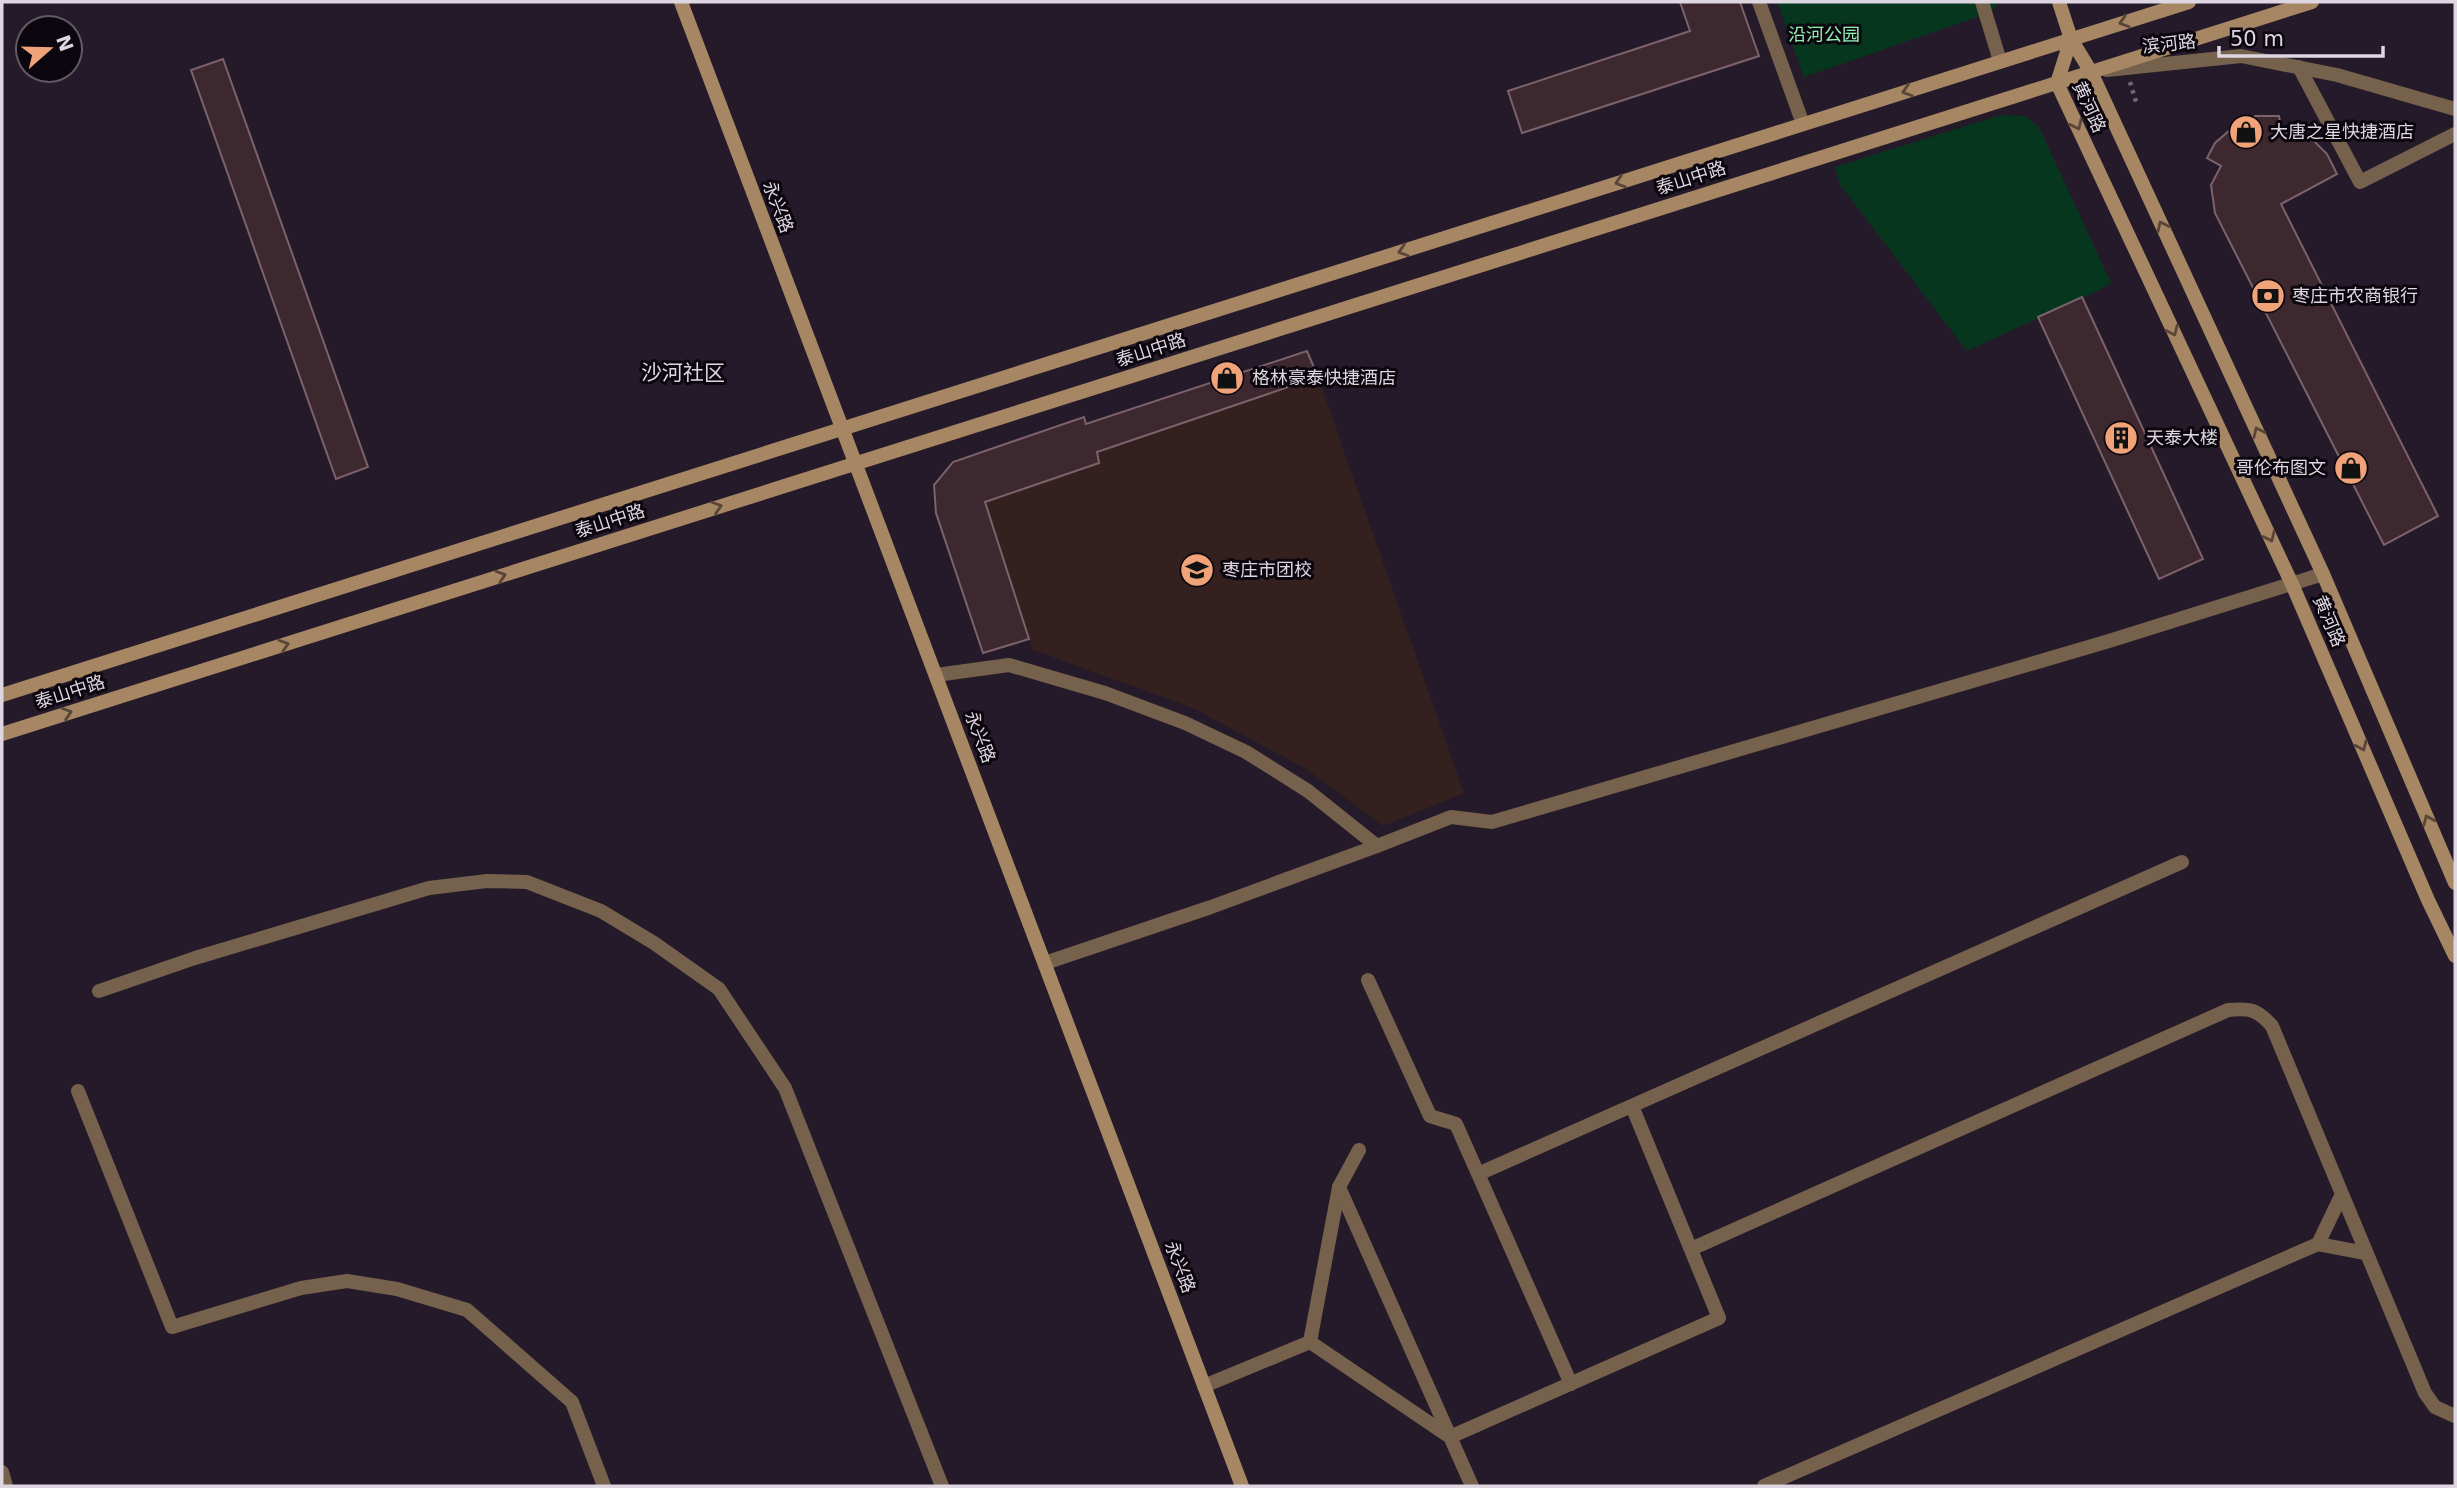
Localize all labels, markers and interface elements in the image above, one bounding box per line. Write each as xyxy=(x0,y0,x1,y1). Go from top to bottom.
north arrow xyxy=(14,14,84,84)
one-way arrow xyxy=(2118,14,2130,29)
scale bar xyxy=(2219,14,2384,58)
park label: 沿河公园 xyxy=(1788,24,1860,45)
text: 50 m xyxy=(2230,27,2284,51)
street label: 滨河路 xyxy=(2141,30,2197,57)
text: N xyxy=(52,32,78,54)
street label: 黄河路 xyxy=(2069,78,2110,136)
one-way arrow xyxy=(1902,83,1914,97)
shop icon: 大唐之星快捷酒店 xyxy=(2227,113,2265,151)
one-way arrow xyxy=(2068,118,2082,131)
place label: 大唐之星快捷酒店 xyxy=(2270,121,2414,142)
street label: 泰山中路 xyxy=(1653,156,1728,199)
one-way arrow xyxy=(1615,174,1627,188)
street label: 永兴路 xyxy=(759,178,798,236)
one-way arrow xyxy=(2156,221,2170,233)
one-way arrow xyxy=(1398,243,1410,257)
bank icon: 枣庄市农商银行 xyxy=(2249,277,2287,315)
place label: 枣庄市农商银行 xyxy=(2292,285,2418,306)
one-way arrow xyxy=(2165,324,2179,336)
street label: 泰山中路 xyxy=(1113,328,1188,371)
shop icon: 格林豪泰快捷酒店 xyxy=(1208,359,1246,397)
district label: 沙河社区 xyxy=(641,361,725,385)
place label: 格林豪泰快捷酒店 xyxy=(1252,367,1396,388)
building icon: 天泰大楼 xyxy=(2102,419,2140,457)
place label: 天泰大楼 xyxy=(2146,427,2218,448)
one-way arrow xyxy=(2252,427,2266,439)
shop icon: 哥伦布图文 xyxy=(2332,449,2370,487)
place label: 哥伦布图文 xyxy=(2236,457,2326,478)
street label: 泰山中路 xyxy=(572,499,647,542)
one-way arrow xyxy=(711,501,723,515)
one-way arrow xyxy=(2262,530,2276,542)
school or university icon: 枣庄市团校 xyxy=(1178,551,1216,589)
place label: 枣庄市团校 xyxy=(1222,559,1312,580)
one-way arrow xyxy=(494,570,506,584)
street label: 黄河路 xyxy=(2309,592,2350,650)
one-way arrow xyxy=(277,638,289,653)
street label: 泰山中路 xyxy=(32,670,107,713)
one-way arrow xyxy=(60,707,72,722)
street label: 永兴路 xyxy=(961,708,1000,766)
one-way arrow xyxy=(2353,739,2367,751)
one-way arrow xyxy=(2423,815,2437,827)
street label: 永兴路 xyxy=(1161,1238,1200,1296)

